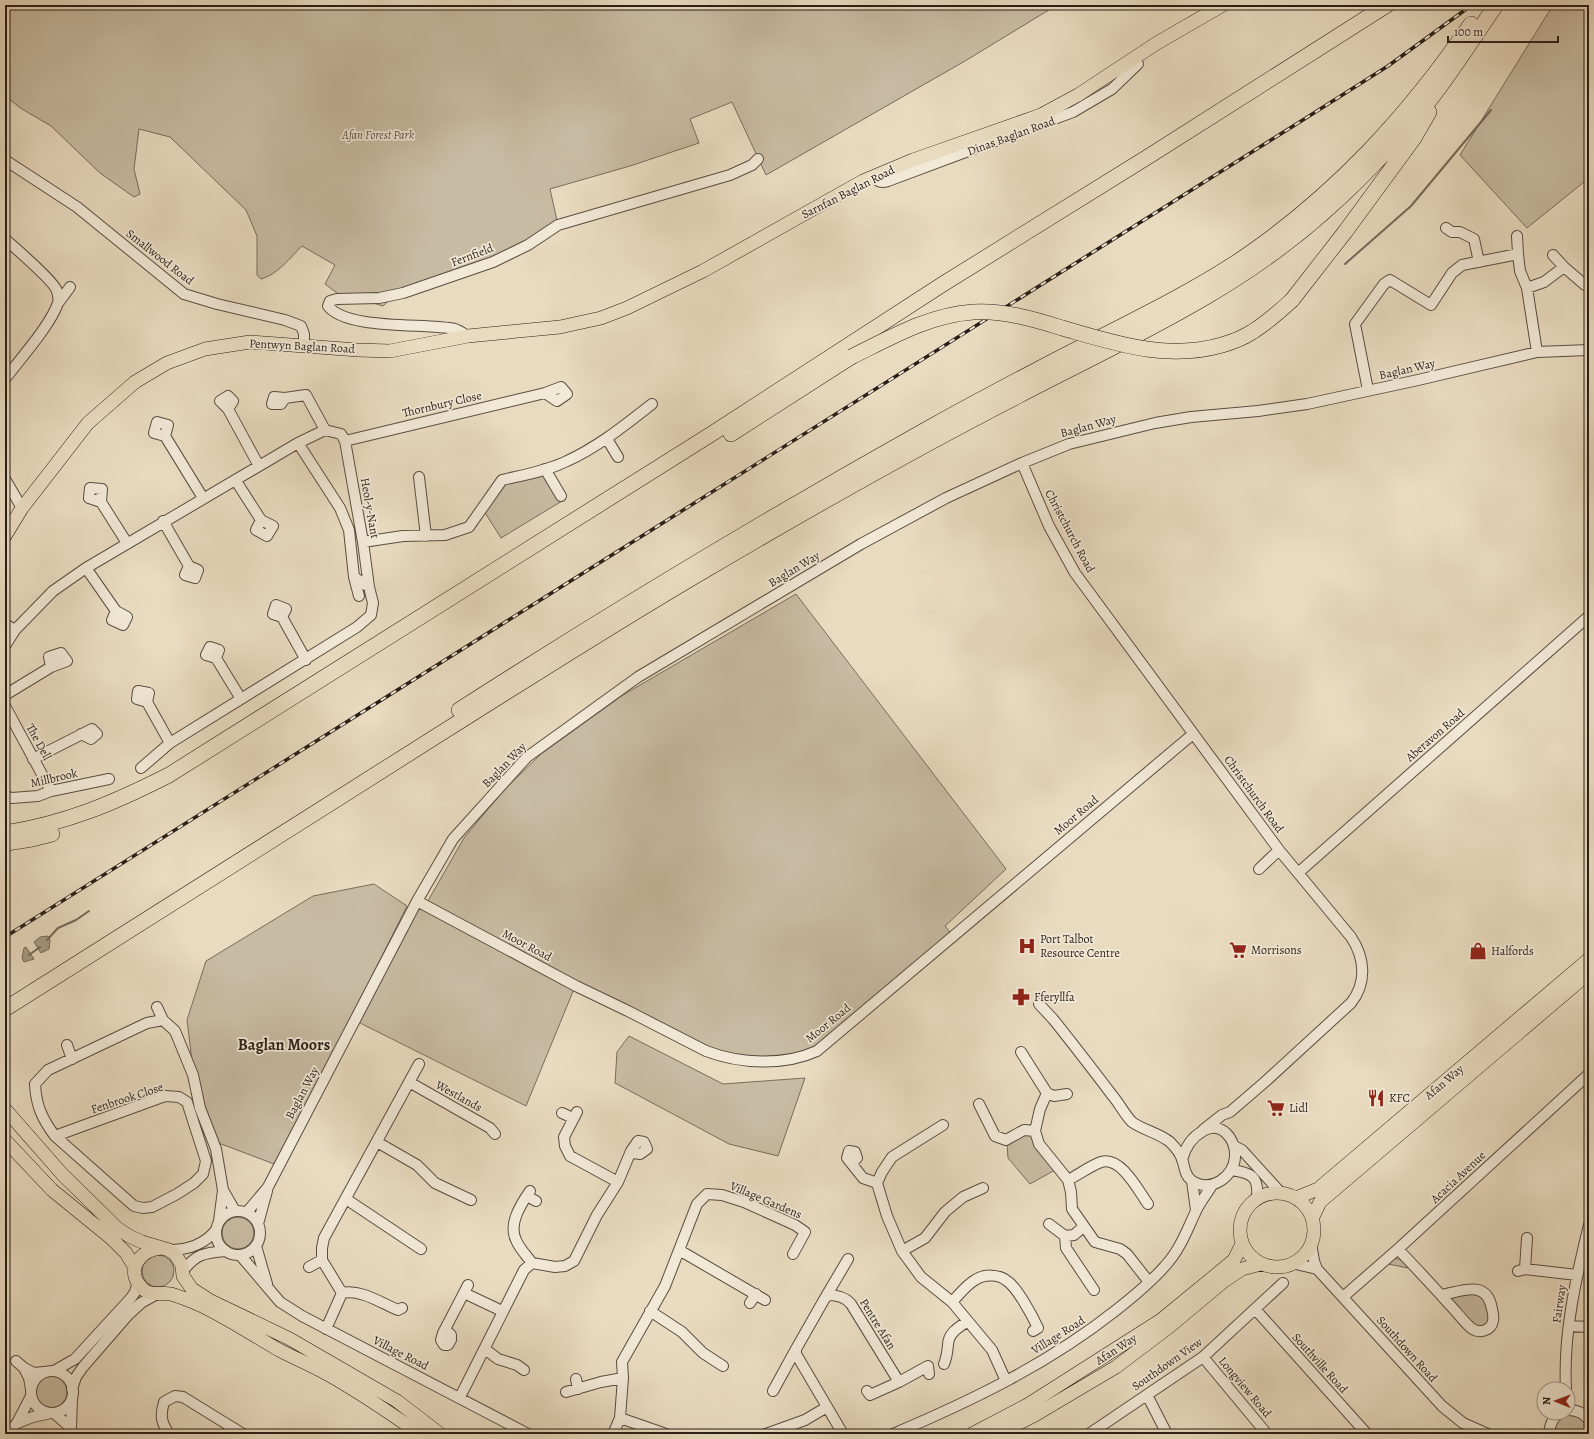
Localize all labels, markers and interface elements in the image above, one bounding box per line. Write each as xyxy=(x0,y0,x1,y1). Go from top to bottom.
scale bar xyxy=(1448,18,1558,44)
text: 100 m xyxy=(1454,24,1483,40)
street label: Dinas Baglan Road xyxy=(965,112,1058,159)
park label: Afan Forest Park xyxy=(341,127,415,143)
street label: Sarnfan Baglan Road xyxy=(799,161,898,222)
street label: Smallwood Road xyxy=(123,226,198,289)
street label: Fernfield xyxy=(449,239,496,270)
street label: Pentwyn Baglan Road xyxy=(249,335,356,357)
street label: Baglan Way xyxy=(1377,355,1437,383)
street label: Thornbury Close xyxy=(401,387,483,421)
street label: Baglan Way xyxy=(1058,411,1118,441)
street label: Heol-y-Nant xyxy=(357,477,383,540)
street label: Christchurch Road xyxy=(1041,487,1099,576)
street label: Baglan Way xyxy=(765,547,823,591)
street label: Aberavon Road xyxy=(1401,705,1468,766)
street label: The Dell xyxy=(22,721,56,763)
street label: Baglan Way xyxy=(478,738,530,791)
street label: Christchurch Road xyxy=(1220,752,1288,836)
street label: Millbrook xyxy=(29,765,79,791)
street label: Moor Road xyxy=(1050,791,1102,838)
street label: Moor Road xyxy=(499,925,555,965)
place label: Port Talbot Resource Centre xyxy=(1040,931,1120,961)
hospital icon: Port Talbot Resource Centre xyxy=(1017,936,1037,956)
supermarket icon: Morrisons xyxy=(1228,940,1248,960)
shop icon: Halfords xyxy=(1468,941,1488,961)
place label: Morrisons xyxy=(1251,942,1302,958)
place label: Halfords xyxy=(1491,943,1534,959)
pharmacy icon: Fferyllfa xyxy=(1011,987,1031,1007)
place label: Fferyllfa xyxy=(1034,989,1075,1005)
street label: Moor Road xyxy=(802,999,854,1046)
district label: Baglan Moors xyxy=(238,1034,330,1056)
street label: Afan Way xyxy=(1420,1061,1467,1104)
street label: Baglan Way xyxy=(282,1063,323,1122)
street label: Westlands xyxy=(432,1076,485,1115)
street label: Fenbrook Close xyxy=(89,1079,165,1117)
restaurant icon: KFC xyxy=(1366,1088,1386,1108)
place label: KFC xyxy=(1389,1090,1410,1106)
supermarket icon: Lidl xyxy=(1266,1098,1286,1118)
place label: Lidl xyxy=(1289,1100,1308,1116)
street label: Acacia Avenue xyxy=(1426,1147,1489,1207)
street label: Village Gardens xyxy=(727,1177,805,1222)
street label: Fairway xyxy=(1548,1283,1570,1324)
street label: Pentre Afan xyxy=(856,1295,900,1353)
street label: Village Road xyxy=(1027,1312,1088,1358)
street label: Southdown Road xyxy=(1373,1313,1441,1386)
street label: Afan Way xyxy=(1091,1329,1140,1369)
street label: Southville Road xyxy=(1289,1329,1352,1397)
street label: Village Road xyxy=(370,1332,432,1374)
street label: Southdown View xyxy=(1129,1333,1206,1394)
street label: Longview Road xyxy=(1215,1353,1275,1421)
north arrow xyxy=(1536,1381,1576,1421)
text: N xyxy=(1539,1397,1554,1405)

